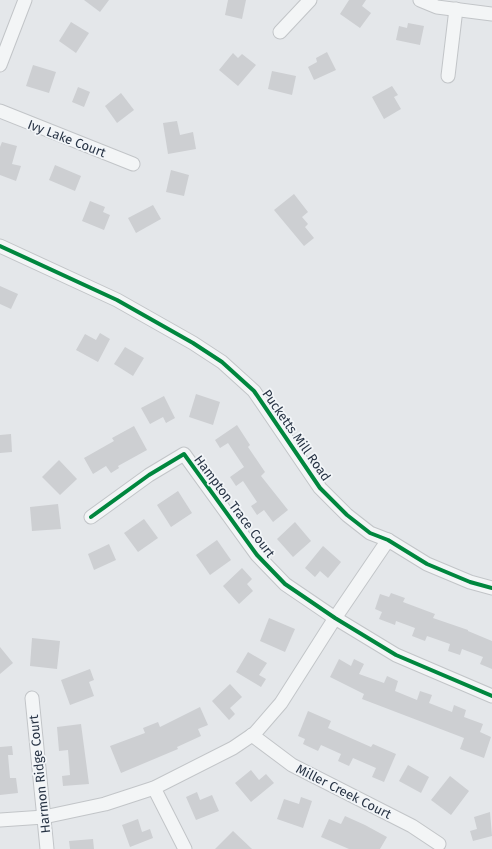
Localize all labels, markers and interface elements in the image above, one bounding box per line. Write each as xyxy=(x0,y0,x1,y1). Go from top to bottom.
street label: Ivy Lake Court xyxy=(26,117,108,160)
street label: Pucketts Mill Road xyxy=(259,387,334,484)
street label: Hampton Trace Court xyxy=(191,452,278,561)
street label: Harmon Ridge Court xyxy=(26,714,53,834)
street label: Miller Creek Court xyxy=(294,761,394,822)

